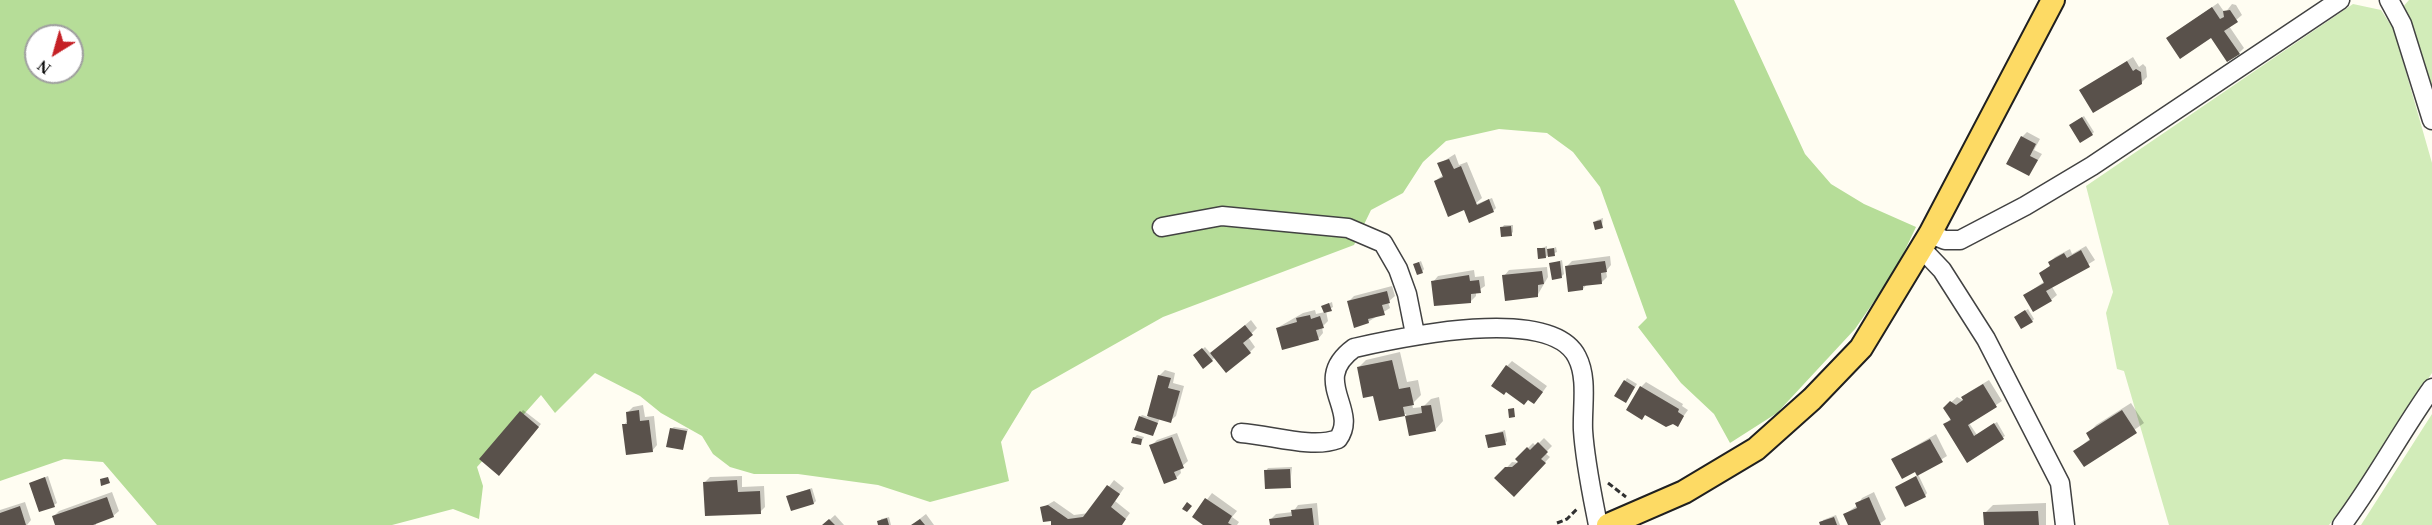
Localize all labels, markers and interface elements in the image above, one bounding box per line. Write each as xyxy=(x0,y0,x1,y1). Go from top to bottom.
north arrow xyxy=(24,24,84,84)
text: N xyxy=(34,57,54,77)

